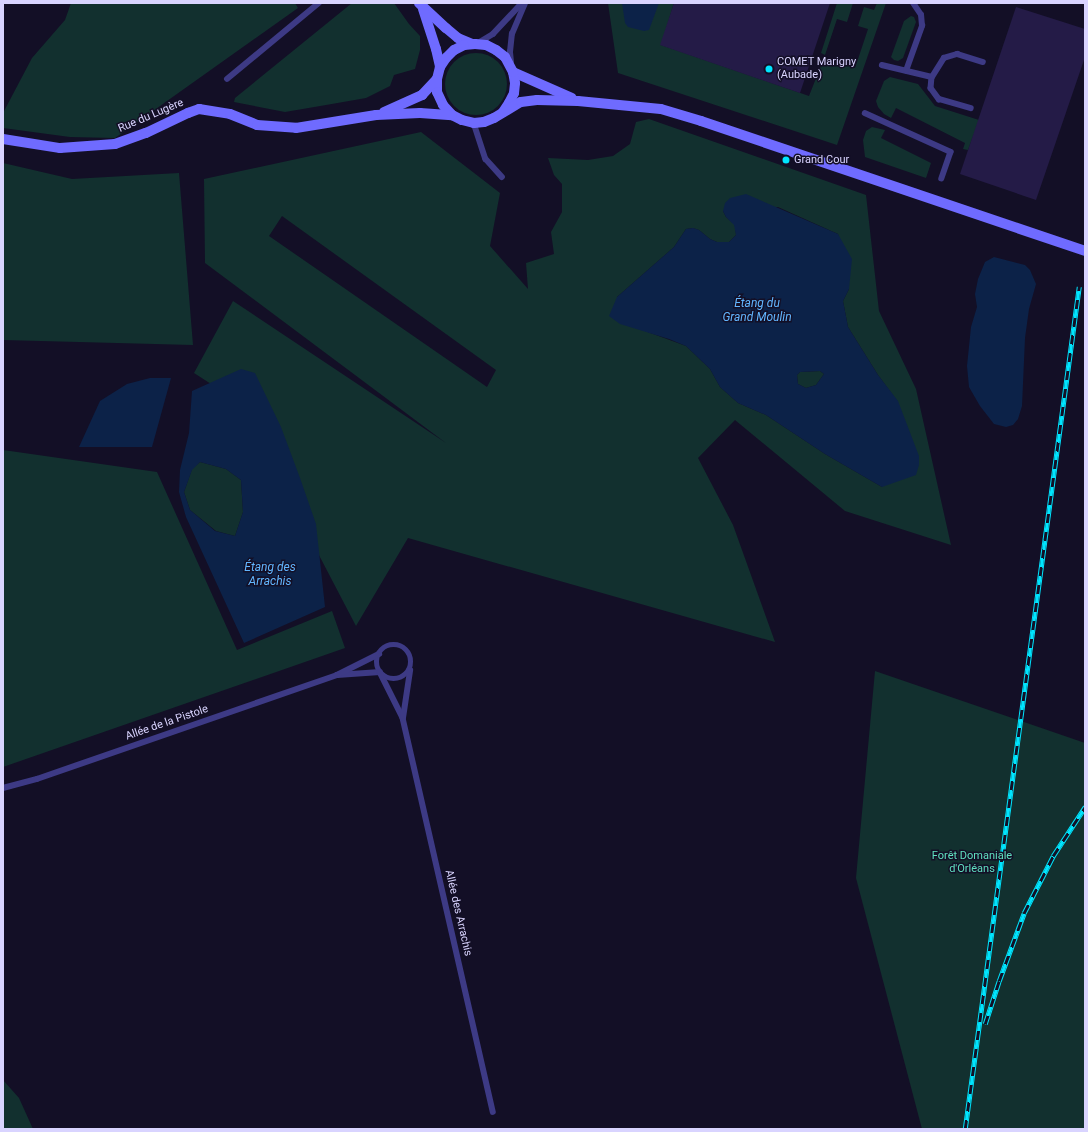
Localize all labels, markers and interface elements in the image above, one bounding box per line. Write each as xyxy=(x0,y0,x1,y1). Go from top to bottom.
place label: COMET Marigny (Aubade) xyxy=(777,56,856,82)
marker: COMET Marigny (Aubade) xyxy=(764,64,774,74)
street label: Rue du Lugère xyxy=(116,96,186,136)
place label: Grand Cour xyxy=(794,153,849,167)
marker: Grand Cour xyxy=(781,155,791,165)
water label: Étang du Grand Moulin xyxy=(722,297,792,325)
water label: Étang des Arrachis xyxy=(244,561,296,589)
street label: Allée de la Pistole xyxy=(124,703,210,743)
park label: Forêt Domaniale d'Orléans xyxy=(932,850,1012,876)
street label: Allée des Arrachis xyxy=(442,869,474,957)

